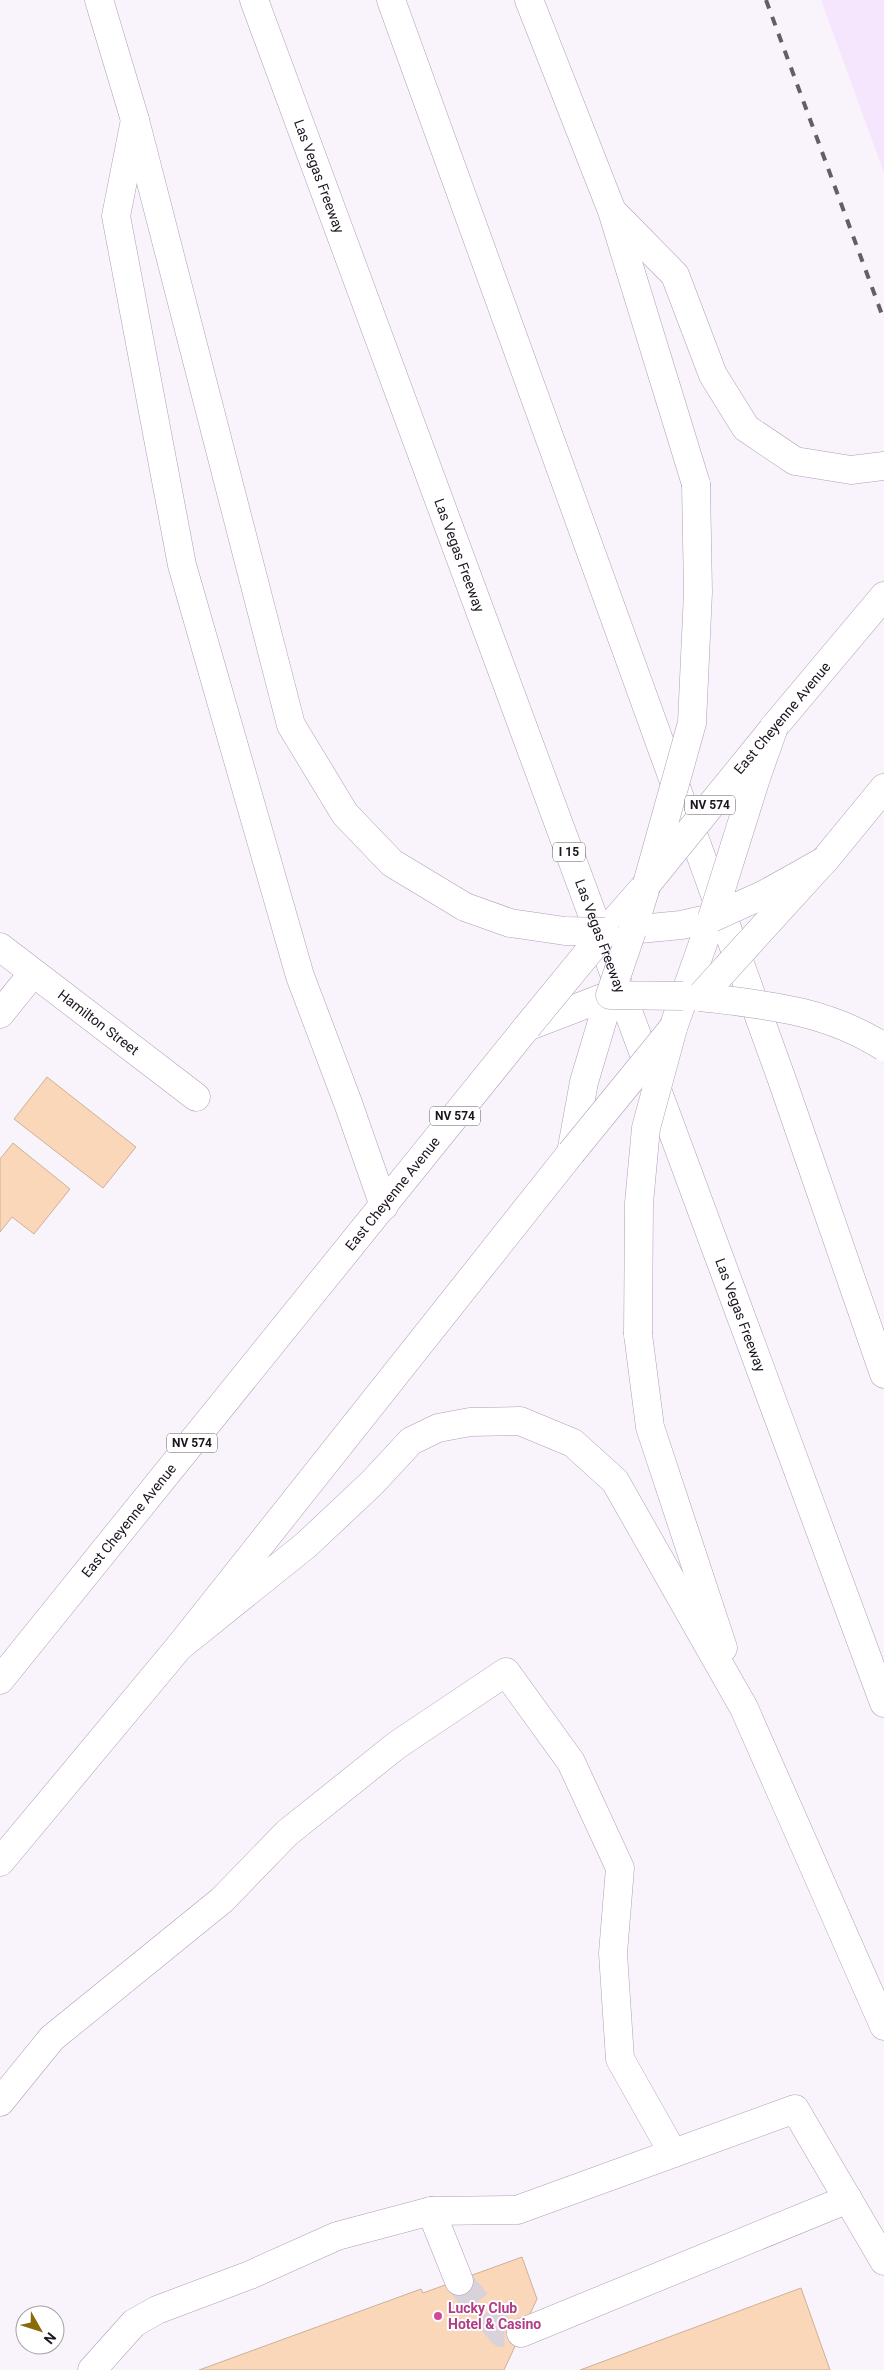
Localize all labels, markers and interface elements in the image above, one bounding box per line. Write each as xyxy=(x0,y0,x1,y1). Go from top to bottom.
street label: Las Vegas Freeway xyxy=(291,117,348,236)
street label: Las Vegas Freeway xyxy=(431,496,488,615)
street label: East Cheyenne Avenue xyxy=(731,659,833,777)
road number: NV 574 xyxy=(685,796,735,814)
road number: I 15 xyxy=(553,842,585,862)
street label: Las Vegas Freeway xyxy=(572,877,629,995)
street label: Hamilton Street xyxy=(55,986,142,1059)
road number: NV 574 xyxy=(430,1106,480,1126)
street label: East Cheyenne Avenue xyxy=(342,1134,443,1254)
street label: Las Vegas Freeway xyxy=(712,1256,769,1374)
road number: NV 574 xyxy=(167,1434,217,1452)
street label: East Cheyenne Avenue xyxy=(78,1460,179,1580)
place label: Lucky Club Hotel & Casino xyxy=(448,2300,541,2332)
north arrow xyxy=(15,2305,65,2355)
marker: Lucky Club Hotel & Casino xyxy=(432,2310,444,2322)
text: N xyxy=(41,2329,59,2347)

